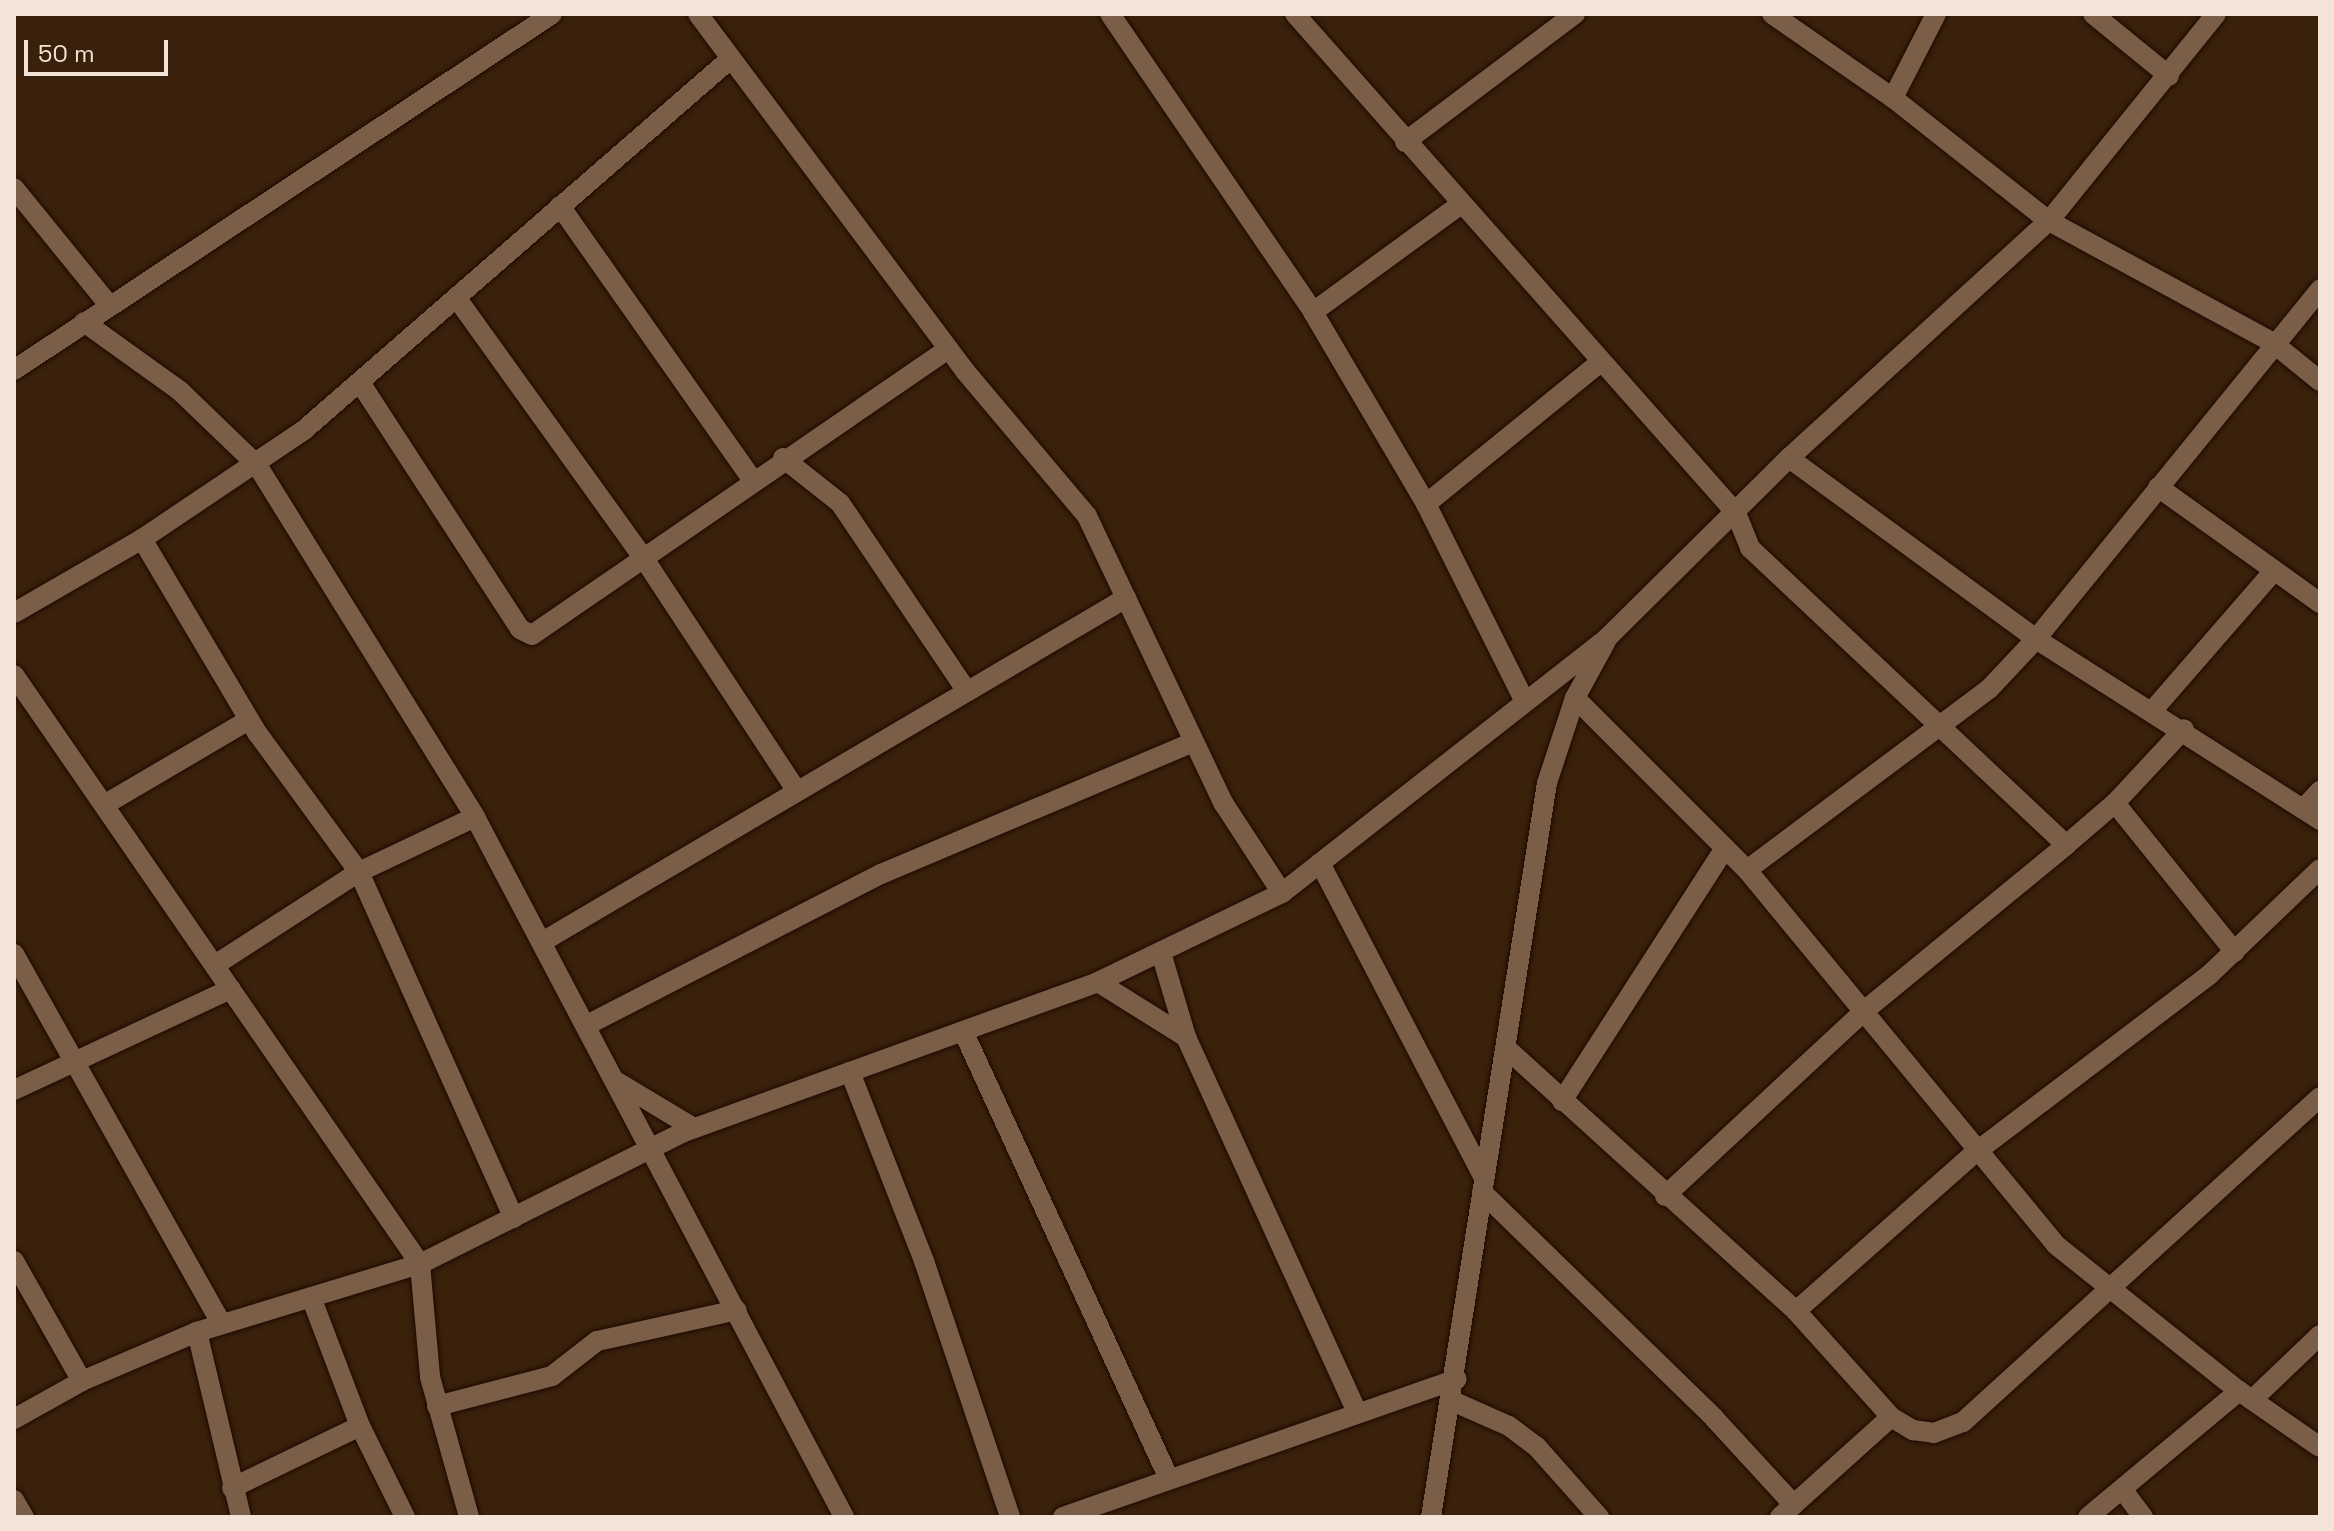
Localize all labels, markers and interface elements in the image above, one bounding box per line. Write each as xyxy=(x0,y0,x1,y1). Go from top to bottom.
scale bar xyxy=(28,24,172,74)
text: 50 m xyxy=(38,38,95,69)

